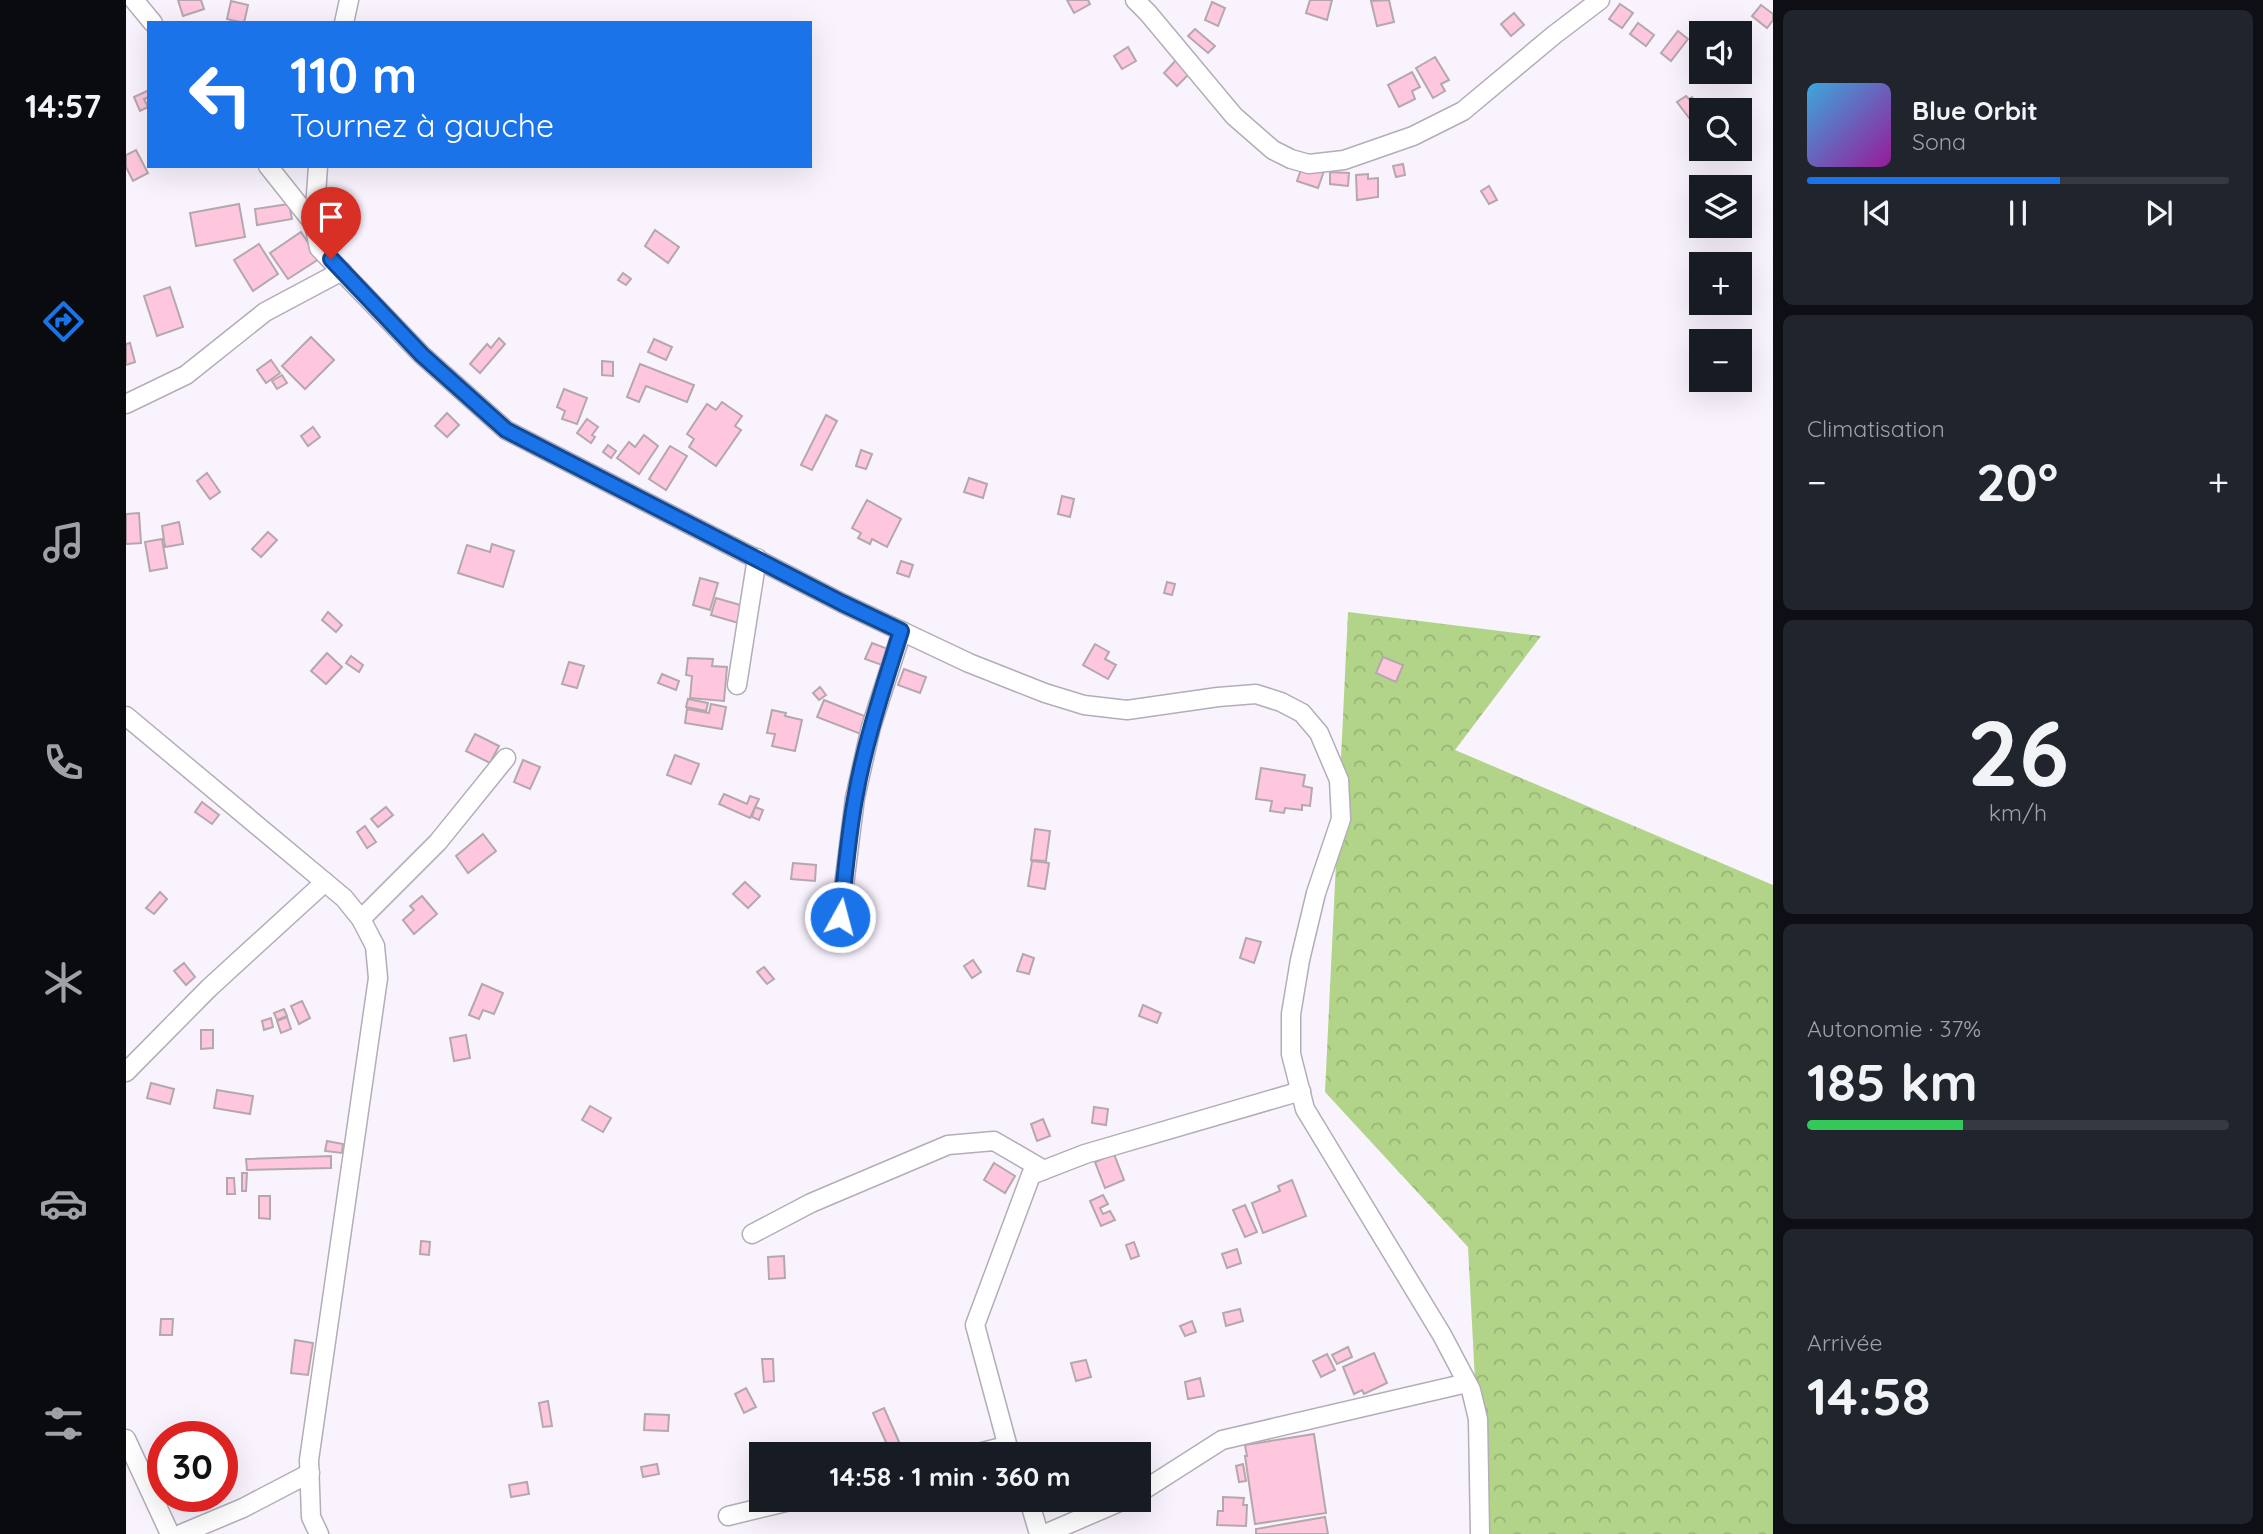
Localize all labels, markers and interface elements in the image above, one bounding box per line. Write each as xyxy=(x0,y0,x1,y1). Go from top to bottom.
map controls xyxy=(1689,21,1752,392)
button: sound xyxy=(1689,21,1752,84)
text: 110 m xyxy=(290,44,417,105)
icon: left xyxy=(175,49,266,140)
text: 14:57 xyxy=(25,86,101,126)
text: Blue Orbit xyxy=(1912,94,2038,127)
button: search xyxy=(1689,98,1752,161)
text: Tournez à gauche xyxy=(290,105,554,145)
text: Sona xyxy=(1912,127,1966,156)
button: layers xyxy=(1689,175,1752,238)
pin xyxy=(301,187,361,259)
icon: previous xyxy=(1858,194,1896,232)
icon: pause xyxy=(1999,194,2037,232)
icon: next xyxy=(2140,194,2178,232)
icon: arrive xyxy=(312,198,350,236)
button: + xyxy=(1689,252,1752,315)
icon: directions xyxy=(39,297,88,346)
button: − xyxy=(1689,329,1752,392)
text: Climatisation xyxy=(1807,414,1945,443)
text: 20° xyxy=(1976,449,2058,514)
text: − xyxy=(1807,458,1827,506)
text: + xyxy=(2208,458,2229,506)
icon: music xyxy=(39,518,88,567)
text: 26 xyxy=(1967,695,2069,809)
icon: phone xyxy=(39,738,88,787)
text: km/h xyxy=(1989,798,2047,827)
position arrow xyxy=(803,880,877,954)
icon: climate xyxy=(39,958,88,1007)
text: Autonomie · 37% xyxy=(1807,1014,1981,1043)
text: 185 km xyxy=(1807,1049,1978,1114)
icon: car xyxy=(39,1179,88,1228)
text: Arrivée xyxy=(1807,1328,1883,1357)
text: 14:58 xyxy=(1807,1363,1930,1428)
icon: filters xyxy=(39,1399,88,1448)
speed limit sign: 30 xyxy=(147,1421,238,1512)
text: 14:58 · 1 min · 360 m xyxy=(830,1460,1070,1493)

